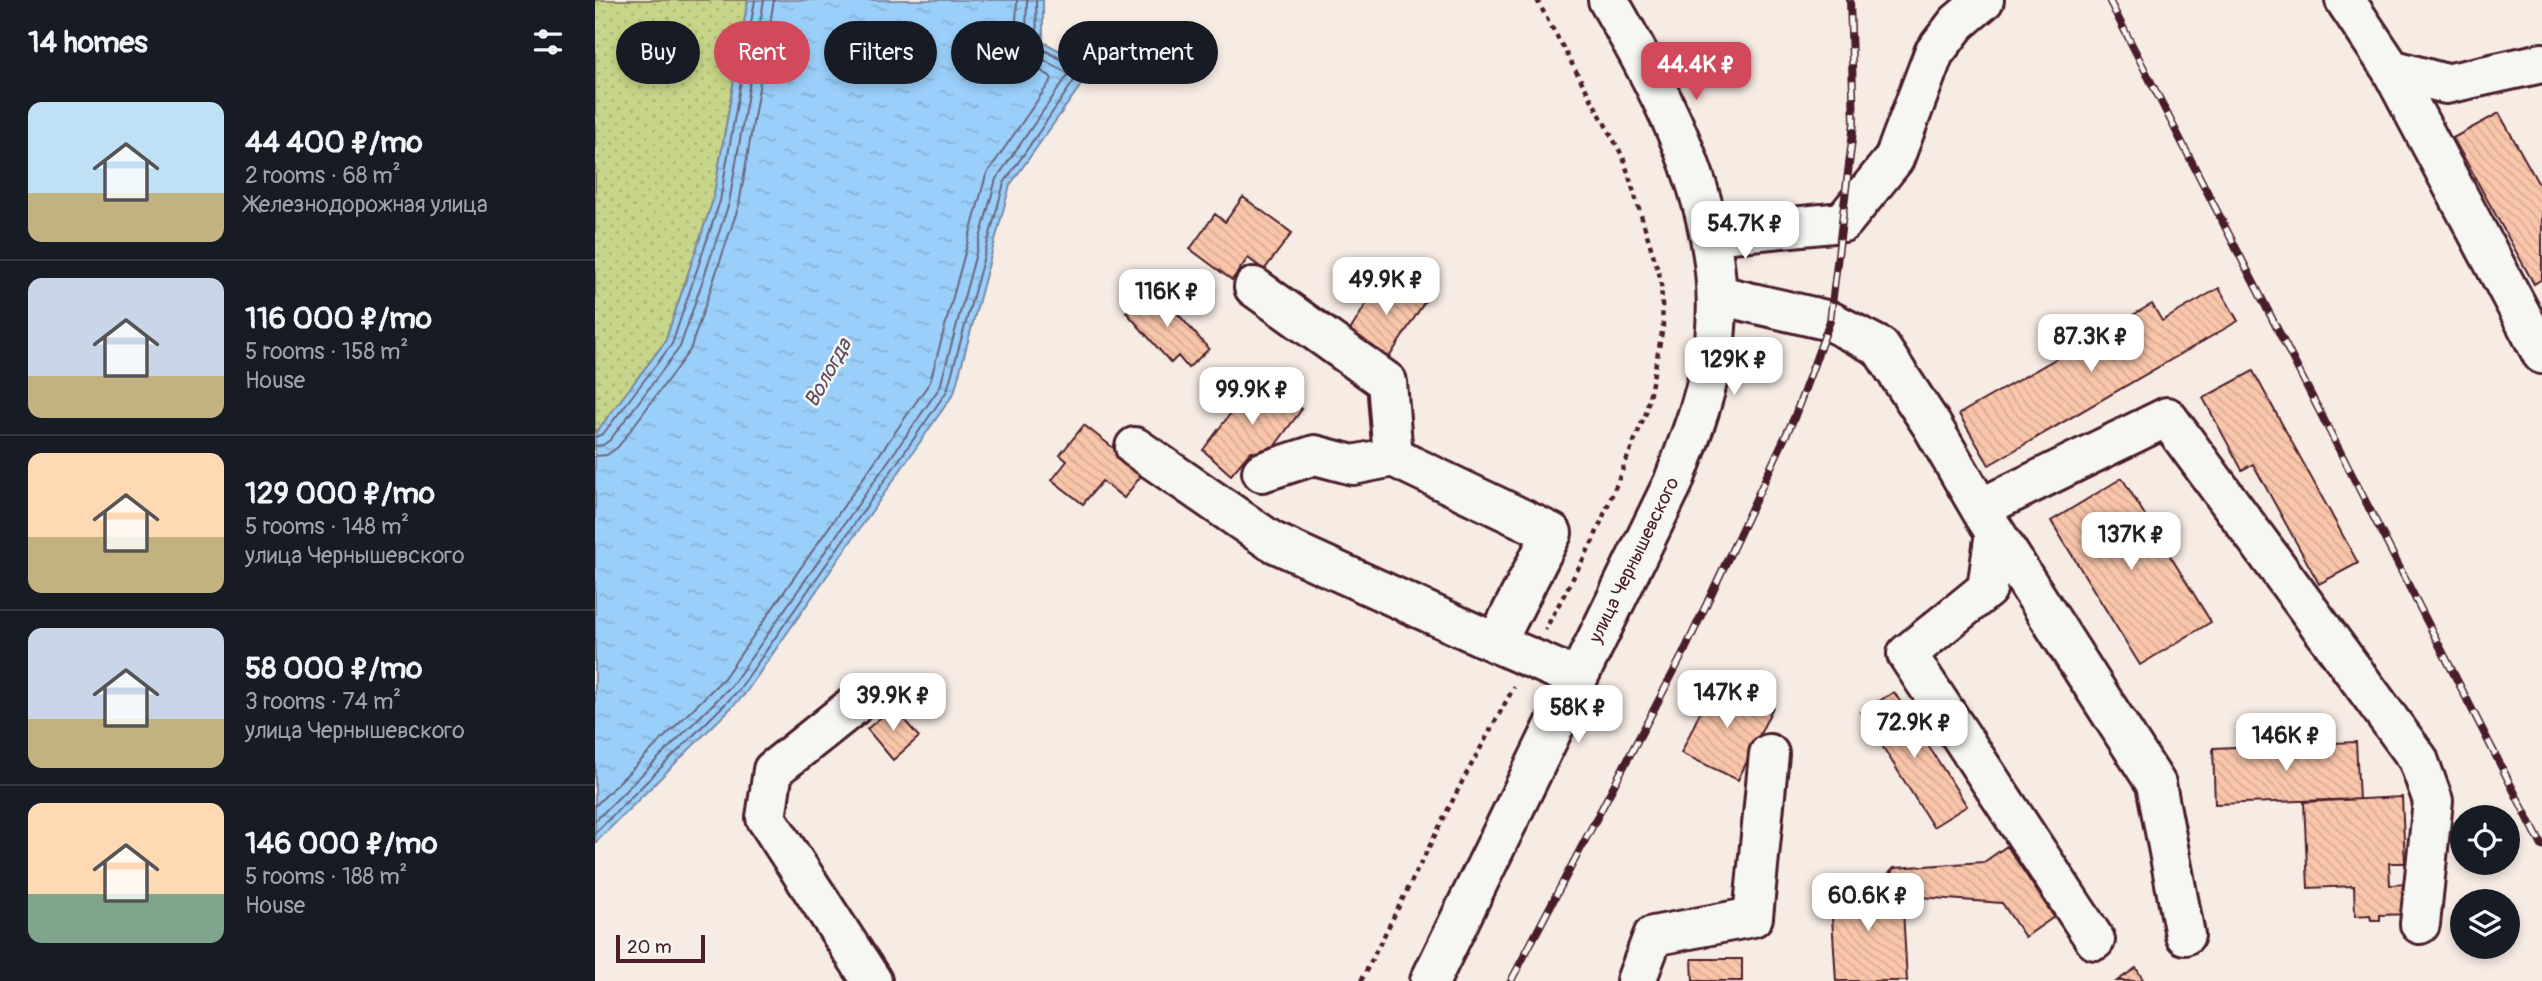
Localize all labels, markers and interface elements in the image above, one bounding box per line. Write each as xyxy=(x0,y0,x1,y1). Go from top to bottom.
chip: Buy xyxy=(616,21,700,84)
chip: Rent xyxy=(714,21,810,84)
chip: Filters xyxy=(824,21,937,84)
chip: New xyxy=(951,21,1044,84)
chip: Apartment xyxy=(1058,21,1218,84)
icon: filters xyxy=(529,23,567,61)
text: 14 homes xyxy=(28,24,148,61)
pin: 44.4K ₽ xyxy=(1631,42,1761,102)
text: 44.4K ₽ xyxy=(1657,50,1735,79)
text: 44 400 ₽/mo xyxy=(245,124,423,161)
icon: home xyxy=(84,130,168,214)
text: 2 rooms · 68 m² xyxy=(245,161,401,190)
text: Железнодорожная улица xyxy=(245,190,488,219)
pin: 54.7K ₽ xyxy=(1680,202,1810,261)
text: 54.7K ₽ xyxy=(1707,209,1783,238)
pin: 49.9K ₽ xyxy=(1321,258,1451,317)
text: 49.9K ₽ xyxy=(1349,265,1423,294)
pin: 116K ₽ xyxy=(1110,270,1224,329)
text: 116K ₽ xyxy=(1135,277,1199,306)
text: 116 000 ₽/mo xyxy=(245,300,432,337)
icon: home xyxy=(84,306,168,390)
pin: 87.3K ₽ xyxy=(2026,314,2156,374)
text: 87.3K ₽ xyxy=(2054,322,2128,351)
water label: Вологда xyxy=(798,333,858,412)
text: 5 rooms · 158 m² xyxy=(245,337,408,366)
pin: 129K ₽ xyxy=(1677,338,1791,397)
text: 129K ₽ xyxy=(1701,345,1767,374)
text: House xyxy=(245,366,305,395)
pin: 99.9K ₽ xyxy=(1187,368,1317,427)
text: 99.9K ₽ xyxy=(1215,375,1289,404)
street label: улица Чернышевского xyxy=(1583,473,1685,648)
text: 129 000 ₽/mo xyxy=(245,475,435,512)
icon: home xyxy=(84,481,168,565)
text: 5 rooms · 148 m² xyxy=(245,512,409,541)
pin: 137K ₽ xyxy=(2074,512,2188,572)
text: 137K ₽ xyxy=(2098,520,2164,549)
text: улица Чернышевского xyxy=(245,541,465,570)
text: 58 000 ₽/mo xyxy=(245,650,422,687)
icon: home xyxy=(84,656,168,740)
pin: 147K ₽ xyxy=(1670,670,1784,730)
pin: 39.9K ₽ xyxy=(828,674,958,733)
text: 147K ₽ xyxy=(1693,678,1761,707)
text: 39.9K ₽ xyxy=(856,681,930,710)
pin: 58K ₽ xyxy=(1529,686,1627,745)
text: 3 rooms · 74 m² xyxy=(245,687,401,716)
text: 58K ₽ xyxy=(1550,693,1606,722)
pin: 72.9K ₽ xyxy=(1849,700,1979,760)
text: 72.9K ₽ xyxy=(1877,708,1951,737)
pin: 146K ₽ xyxy=(2229,714,2343,773)
text: улица Чернышевского xyxy=(245,716,465,745)
text: 146K ₽ xyxy=(2252,721,2320,750)
map controls xyxy=(2450,805,2520,959)
button: locate xyxy=(2450,805,2520,875)
text: 146 000 ₽/mo xyxy=(245,825,438,862)
icon: home xyxy=(84,831,168,915)
text: 5 rooms · 188 m² xyxy=(245,862,407,891)
pin: 60.6K ₽ xyxy=(1803,874,1933,933)
text: 60.6K ₽ xyxy=(1828,881,1908,910)
button: layers xyxy=(2450,889,2520,959)
text: House xyxy=(245,891,305,920)
scale bar xyxy=(616,932,705,964)
text: 20 m xyxy=(627,935,672,959)

